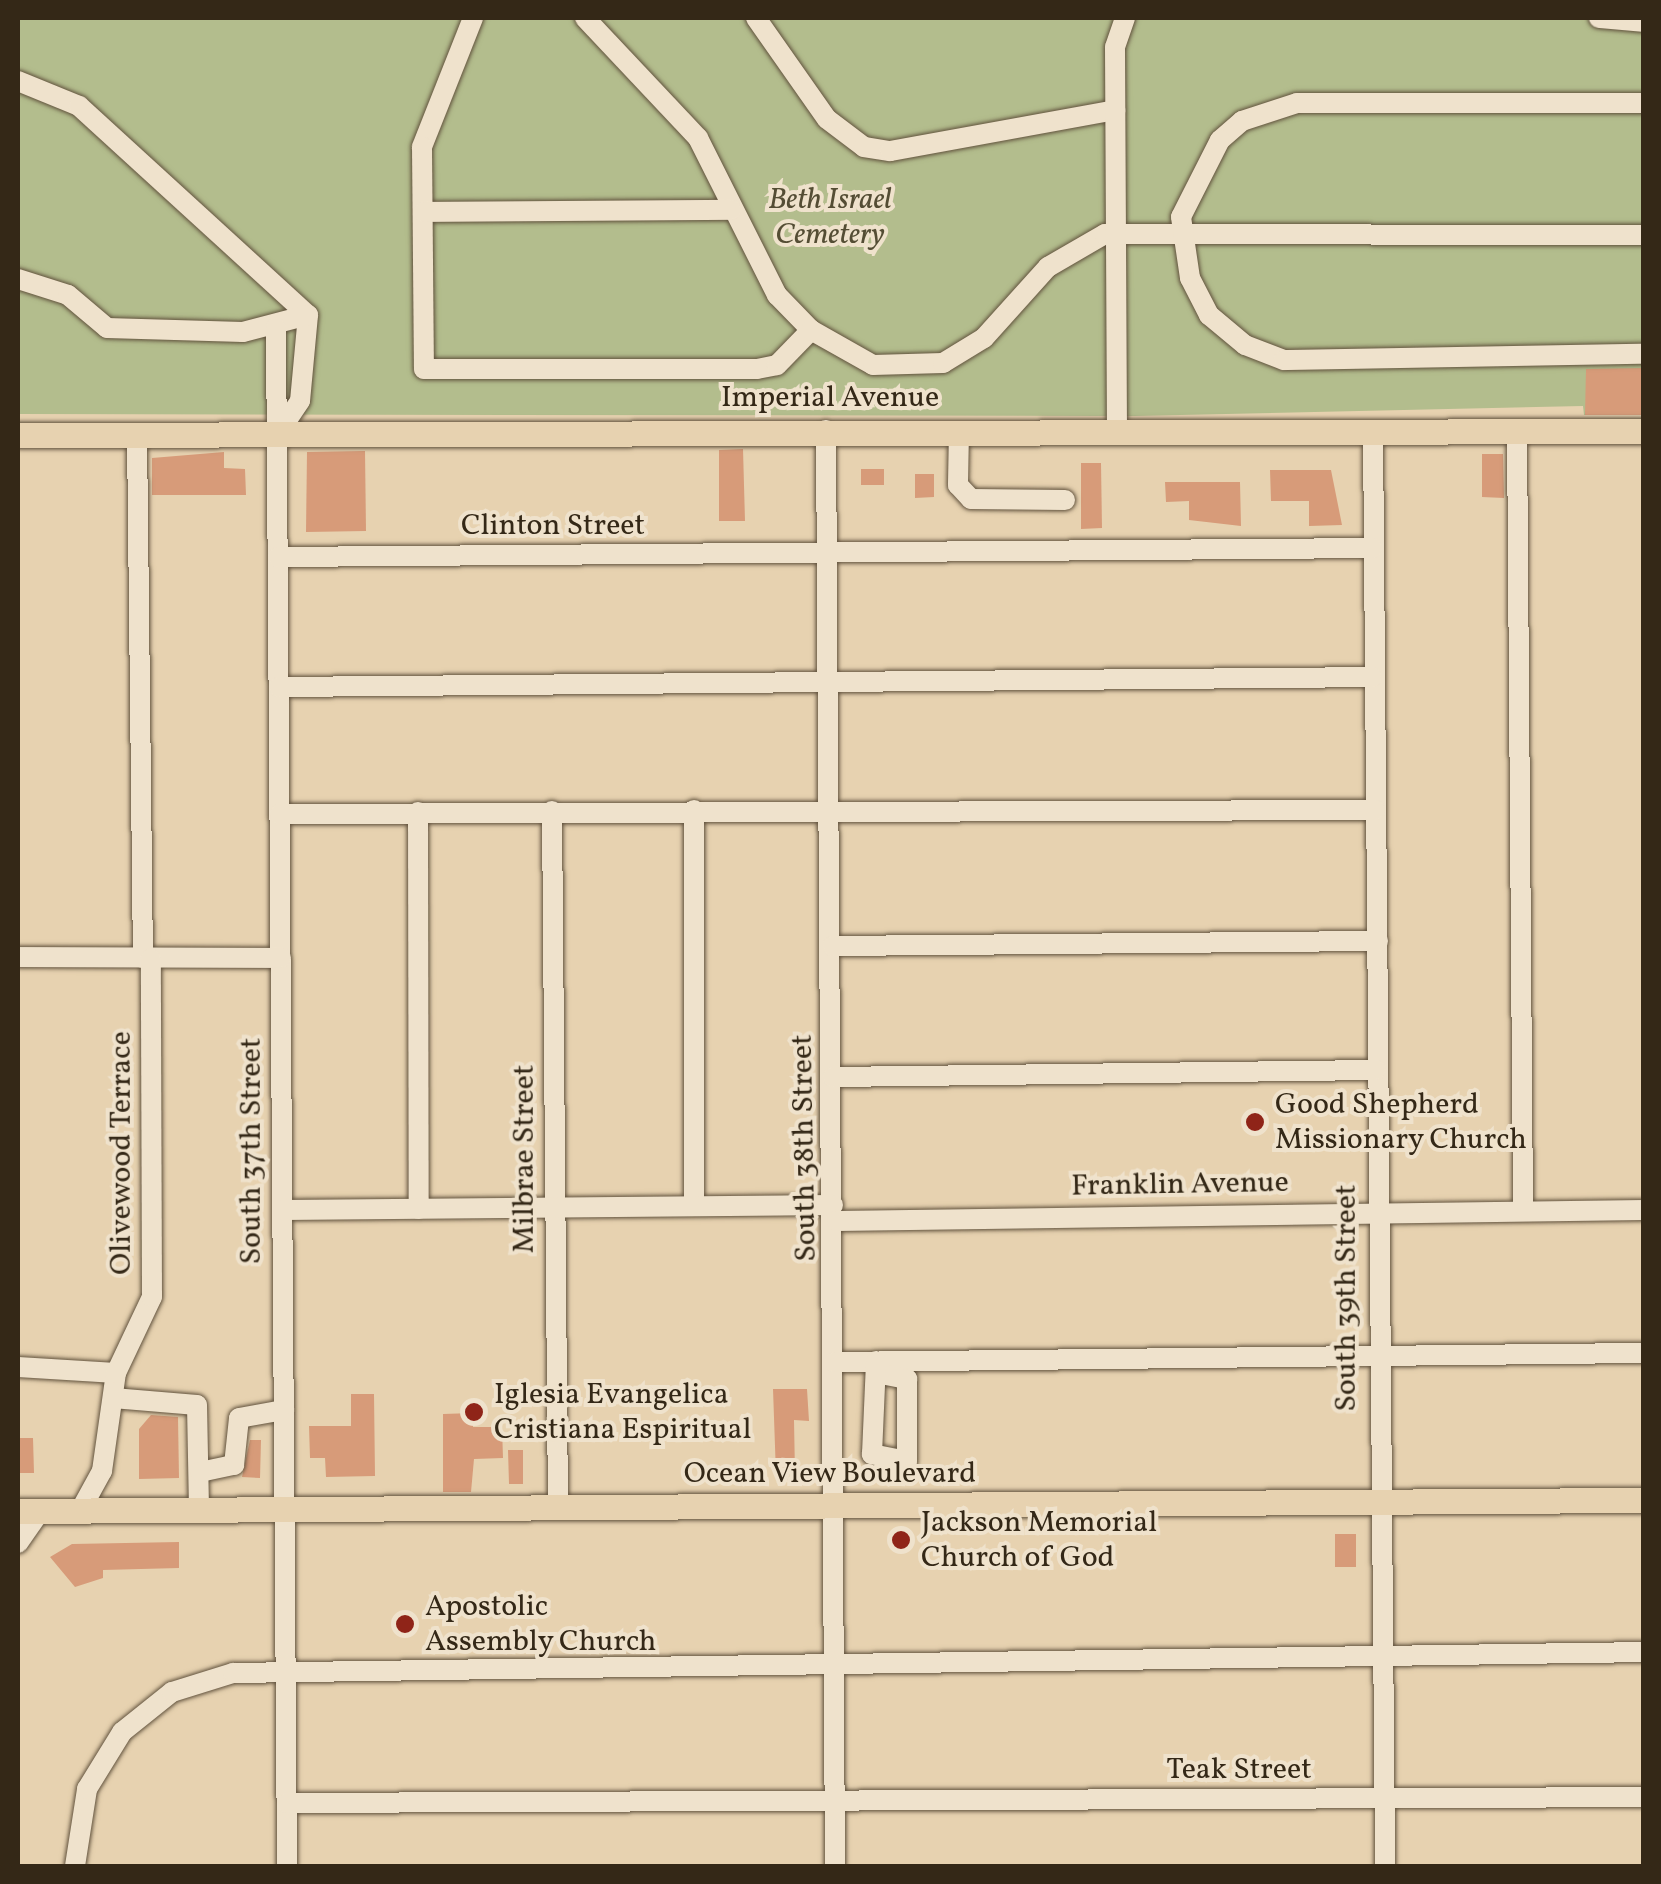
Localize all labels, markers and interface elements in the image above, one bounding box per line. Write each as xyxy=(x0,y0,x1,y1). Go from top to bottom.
park label: Beth Israel Cemetery xyxy=(768,182,892,252)
street label: Imperial Avenue xyxy=(721,380,939,416)
street label: Clinton Street xyxy=(461,508,645,544)
street label: Olivewood Terrace xyxy=(104,1031,140,1275)
street label: South 38th Street xyxy=(785,1034,825,1262)
street label: South 37th Street xyxy=(234,1038,270,1264)
street label: Milbrae Street xyxy=(507,1065,543,1253)
place label: Good Shepherd Missionary Church xyxy=(1275,1087,1528,1158)
marker: Good Shepherd Missionary Church xyxy=(1244,1111,1266,1133)
street label: Franklin Avenue xyxy=(1071,1165,1289,1205)
street label: South 39th Street xyxy=(1329,1184,1365,1412)
place label: Iglesia Evangelica Cristiana Espiritual xyxy=(494,1377,751,1448)
marker: Iglesia Evangelica Cristiana Espiritual xyxy=(463,1401,485,1423)
street label: Ocean View Boulevard xyxy=(683,1456,977,1492)
place label: Jackson Memorial Church of God xyxy=(921,1505,1157,1576)
marker: Jackson Memorial Church of God xyxy=(890,1529,912,1551)
place label: Apostolic Assembly Church xyxy=(425,1589,657,1660)
marker: Apostolic Assembly Church xyxy=(394,1613,416,1635)
street label: Teak Street xyxy=(1166,1752,1312,1788)

